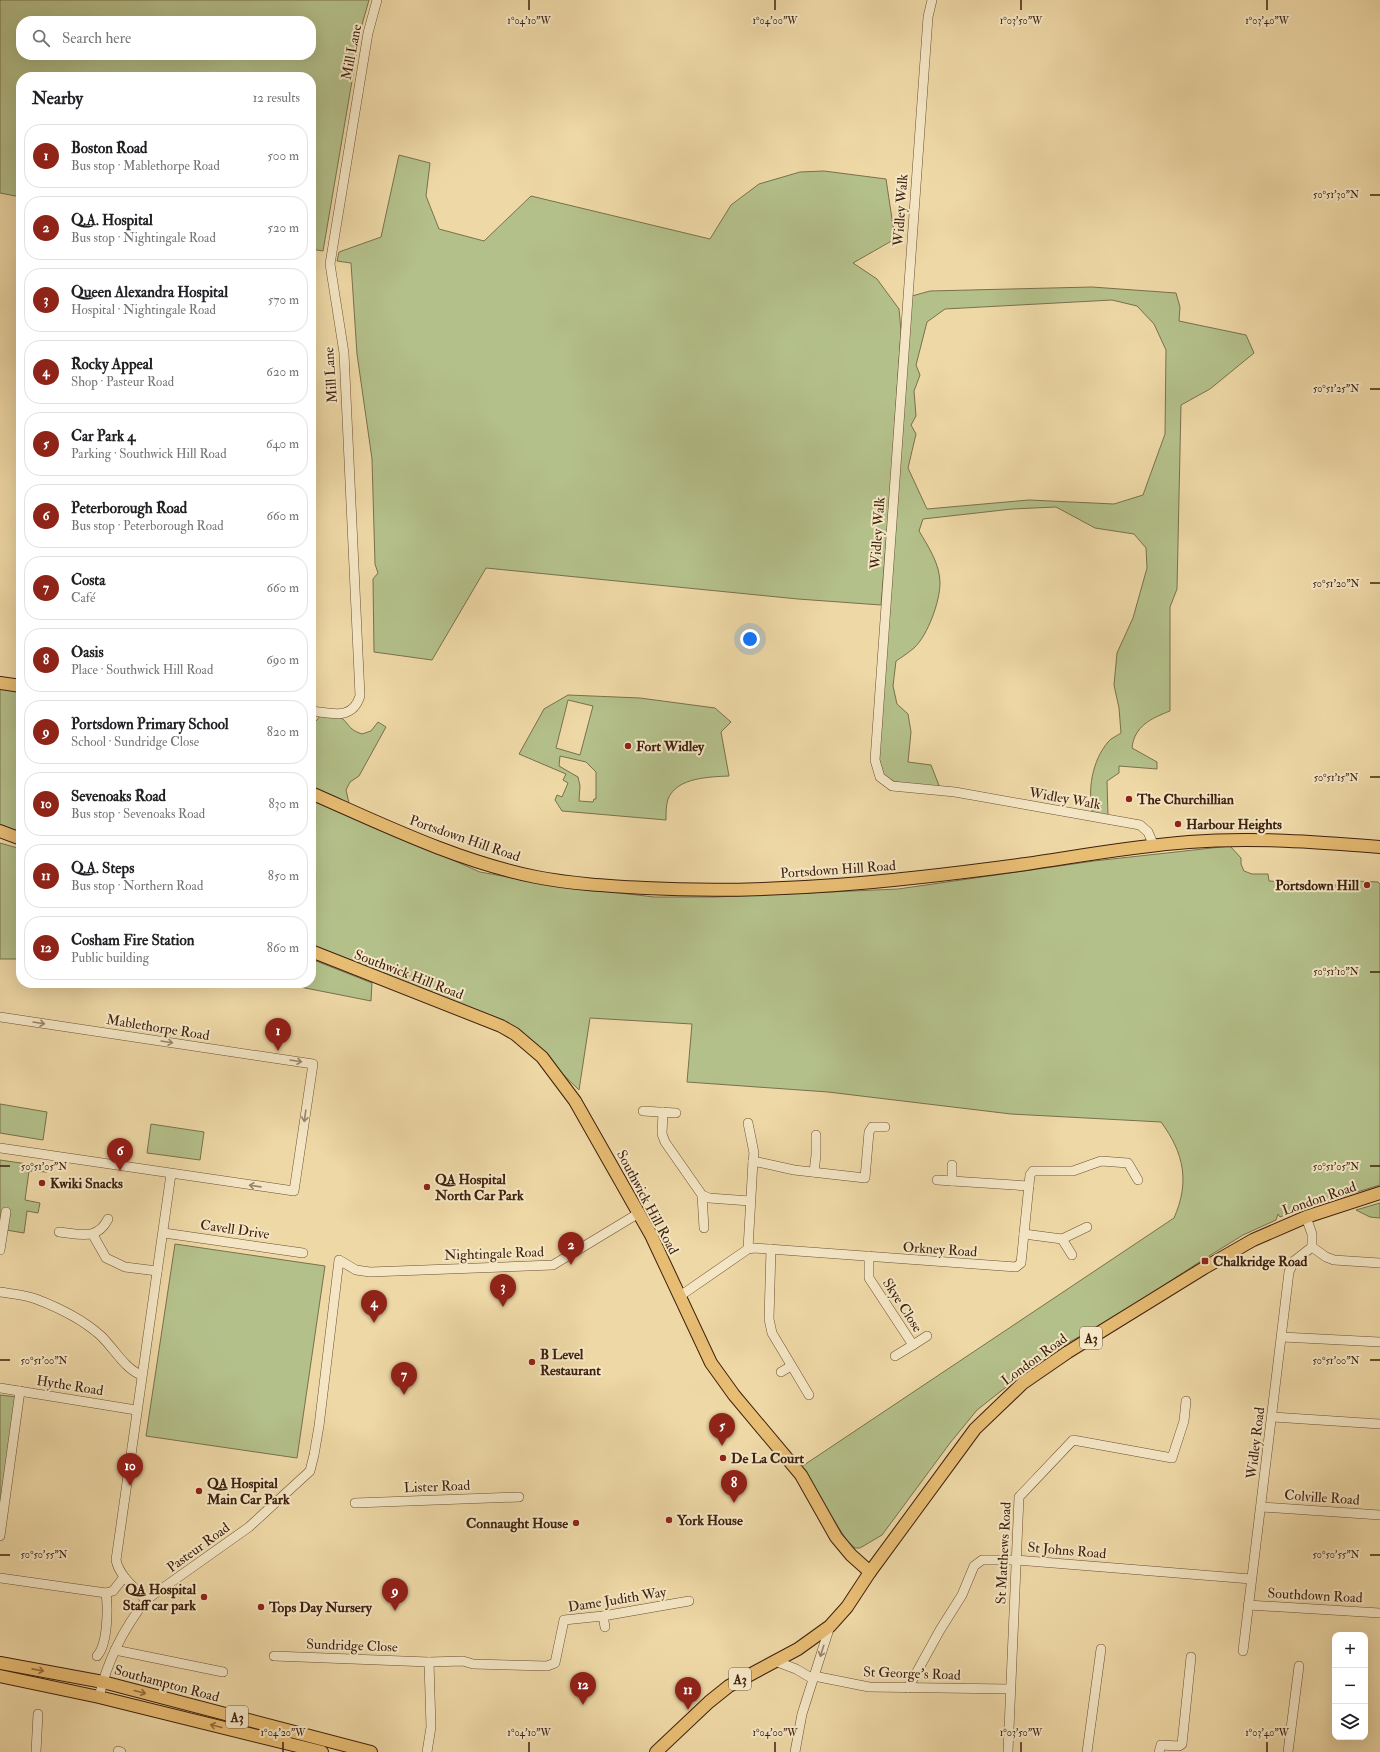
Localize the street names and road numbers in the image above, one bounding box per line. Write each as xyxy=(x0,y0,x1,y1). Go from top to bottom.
street label: Mill Lane xyxy=(338,23,365,81)
street label: Widley Walk xyxy=(889,173,913,248)
street label: Mill Lane xyxy=(320,346,341,404)
street label: Widley Walk xyxy=(866,496,890,571)
street label: Widley Walk xyxy=(1027,784,1102,814)
street label: Portsdown Hill Road xyxy=(407,812,523,865)
street label: Portsdown Hill Road xyxy=(780,857,897,882)
street label: Southwick Hill Road xyxy=(352,946,466,1003)
street label: Mablethorpe Road xyxy=(105,1011,211,1045)
street label: Southwick Hill Road xyxy=(613,1147,682,1257)
street label: London Road xyxy=(1280,1178,1359,1219)
street label: Cavell Drive xyxy=(199,1216,271,1243)
street label: Orkney Road xyxy=(902,1238,978,1262)
street label: Nightingale Road xyxy=(444,1243,544,1264)
street label: Skye Close xyxy=(878,1275,926,1336)
road number: A3 xyxy=(1080,1327,1102,1349)
street label: London Road xyxy=(998,1330,1071,1389)
street label: Hythe Road xyxy=(35,1372,105,1400)
street label: Widley Road xyxy=(1243,1406,1269,1481)
street label: Lister Road xyxy=(403,1477,471,1496)
street label: Colville Road xyxy=(1284,1486,1360,1509)
street label: St Matthews Road xyxy=(992,1501,1015,1605)
street label: Pasteur Road xyxy=(164,1519,233,1576)
street label: St Johns Road xyxy=(1027,1539,1107,1562)
street label: Dame Judith Way xyxy=(567,1583,669,1617)
street label: Southdown Road xyxy=(1267,1585,1363,1606)
street label: Sundridge Close xyxy=(306,1635,398,1656)
street label: Southampton Road xyxy=(112,1661,221,1707)
street label: St George's Road xyxy=(863,1663,961,1684)
road number: A3 xyxy=(729,1668,751,1690)
road number: A3 xyxy=(226,1706,248,1728)

